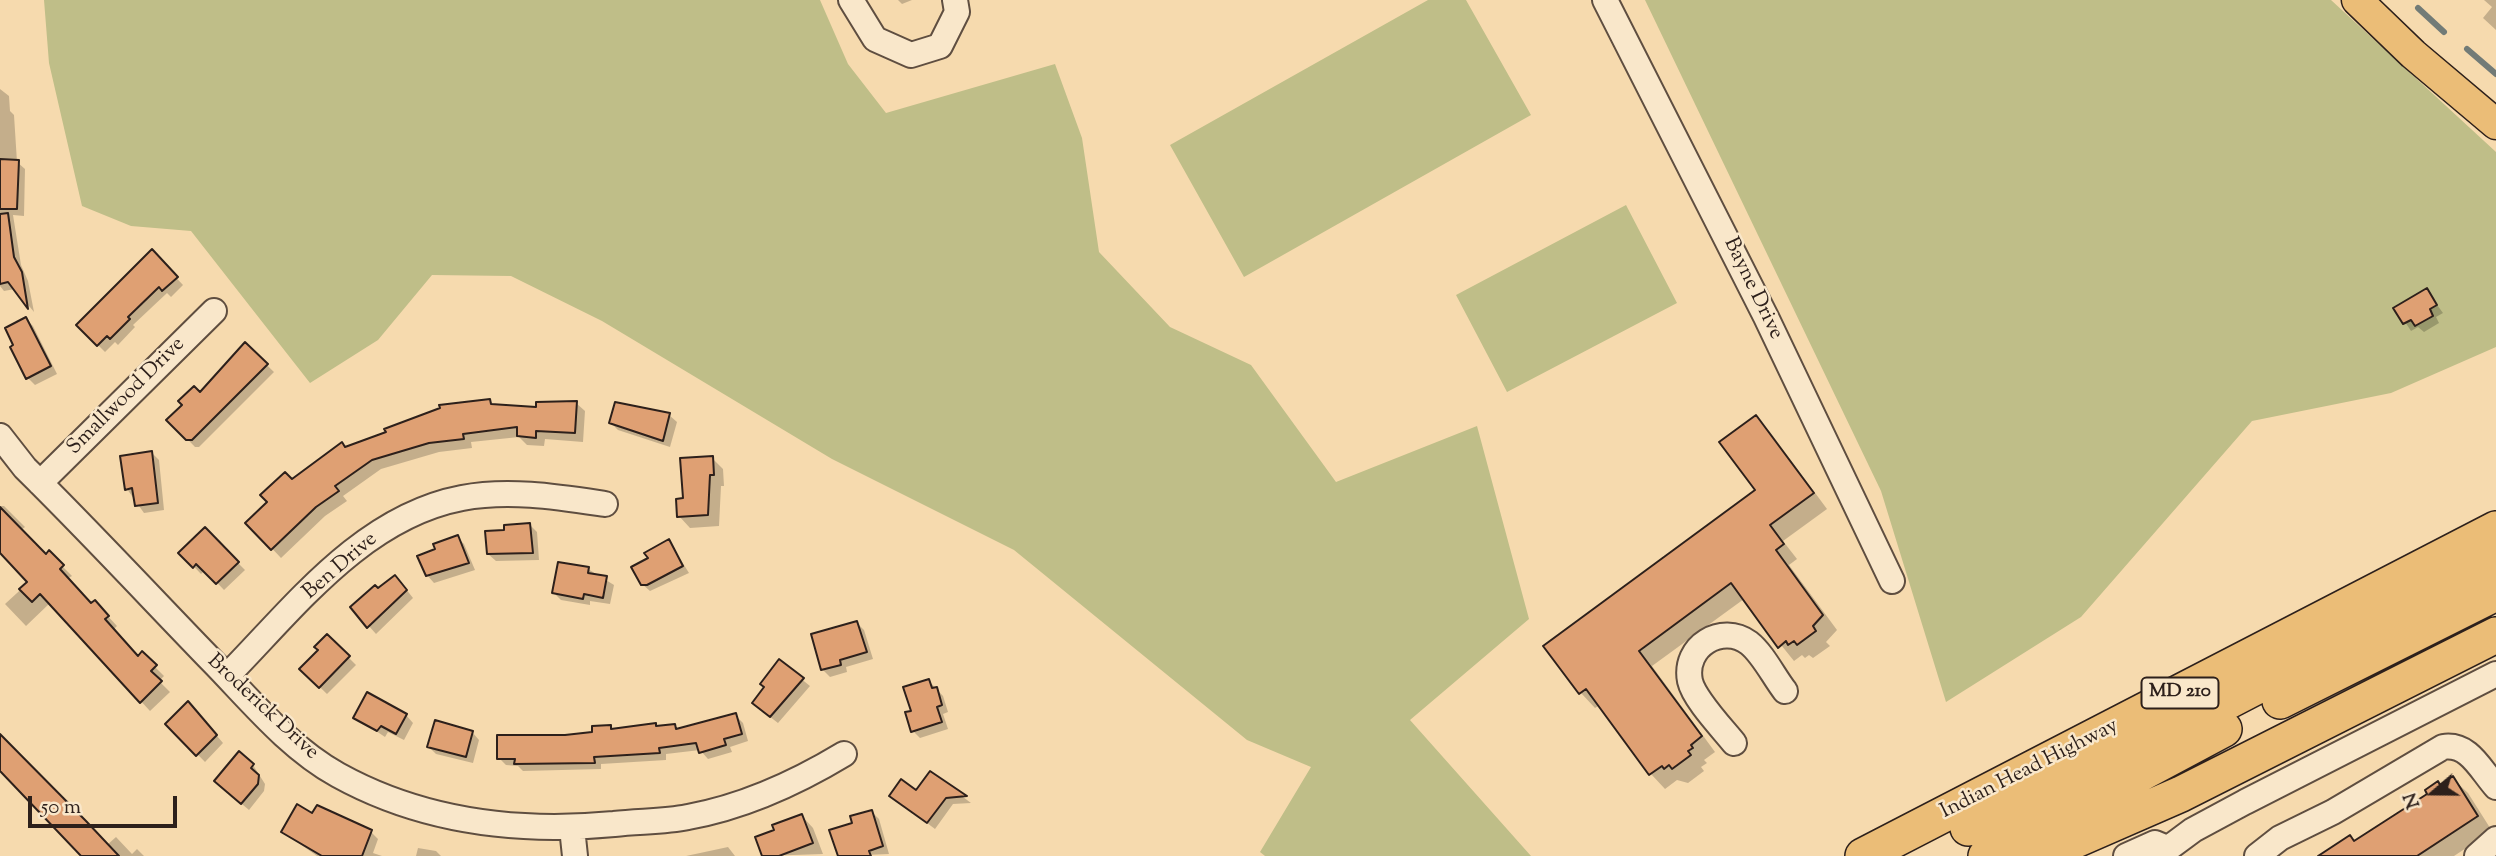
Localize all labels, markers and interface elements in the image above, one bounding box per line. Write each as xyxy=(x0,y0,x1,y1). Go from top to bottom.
street label: Bayne Drive xyxy=(1717,234,1787,344)
street label: Smallwood Drive xyxy=(63,333,191,461)
street label: Ben Drive xyxy=(299,528,383,606)
street label: Broderick Drive xyxy=(201,650,323,766)
road number: MD 210 xyxy=(2142,678,2218,708)
street label: Indian Head Highway xyxy=(1937,714,2123,826)
north arrow xyxy=(2398,758,2468,828)
scale bar xyxy=(32,782,180,826)
text: N xyxy=(2398,789,2428,812)
text: 50 m xyxy=(41,793,81,823)

